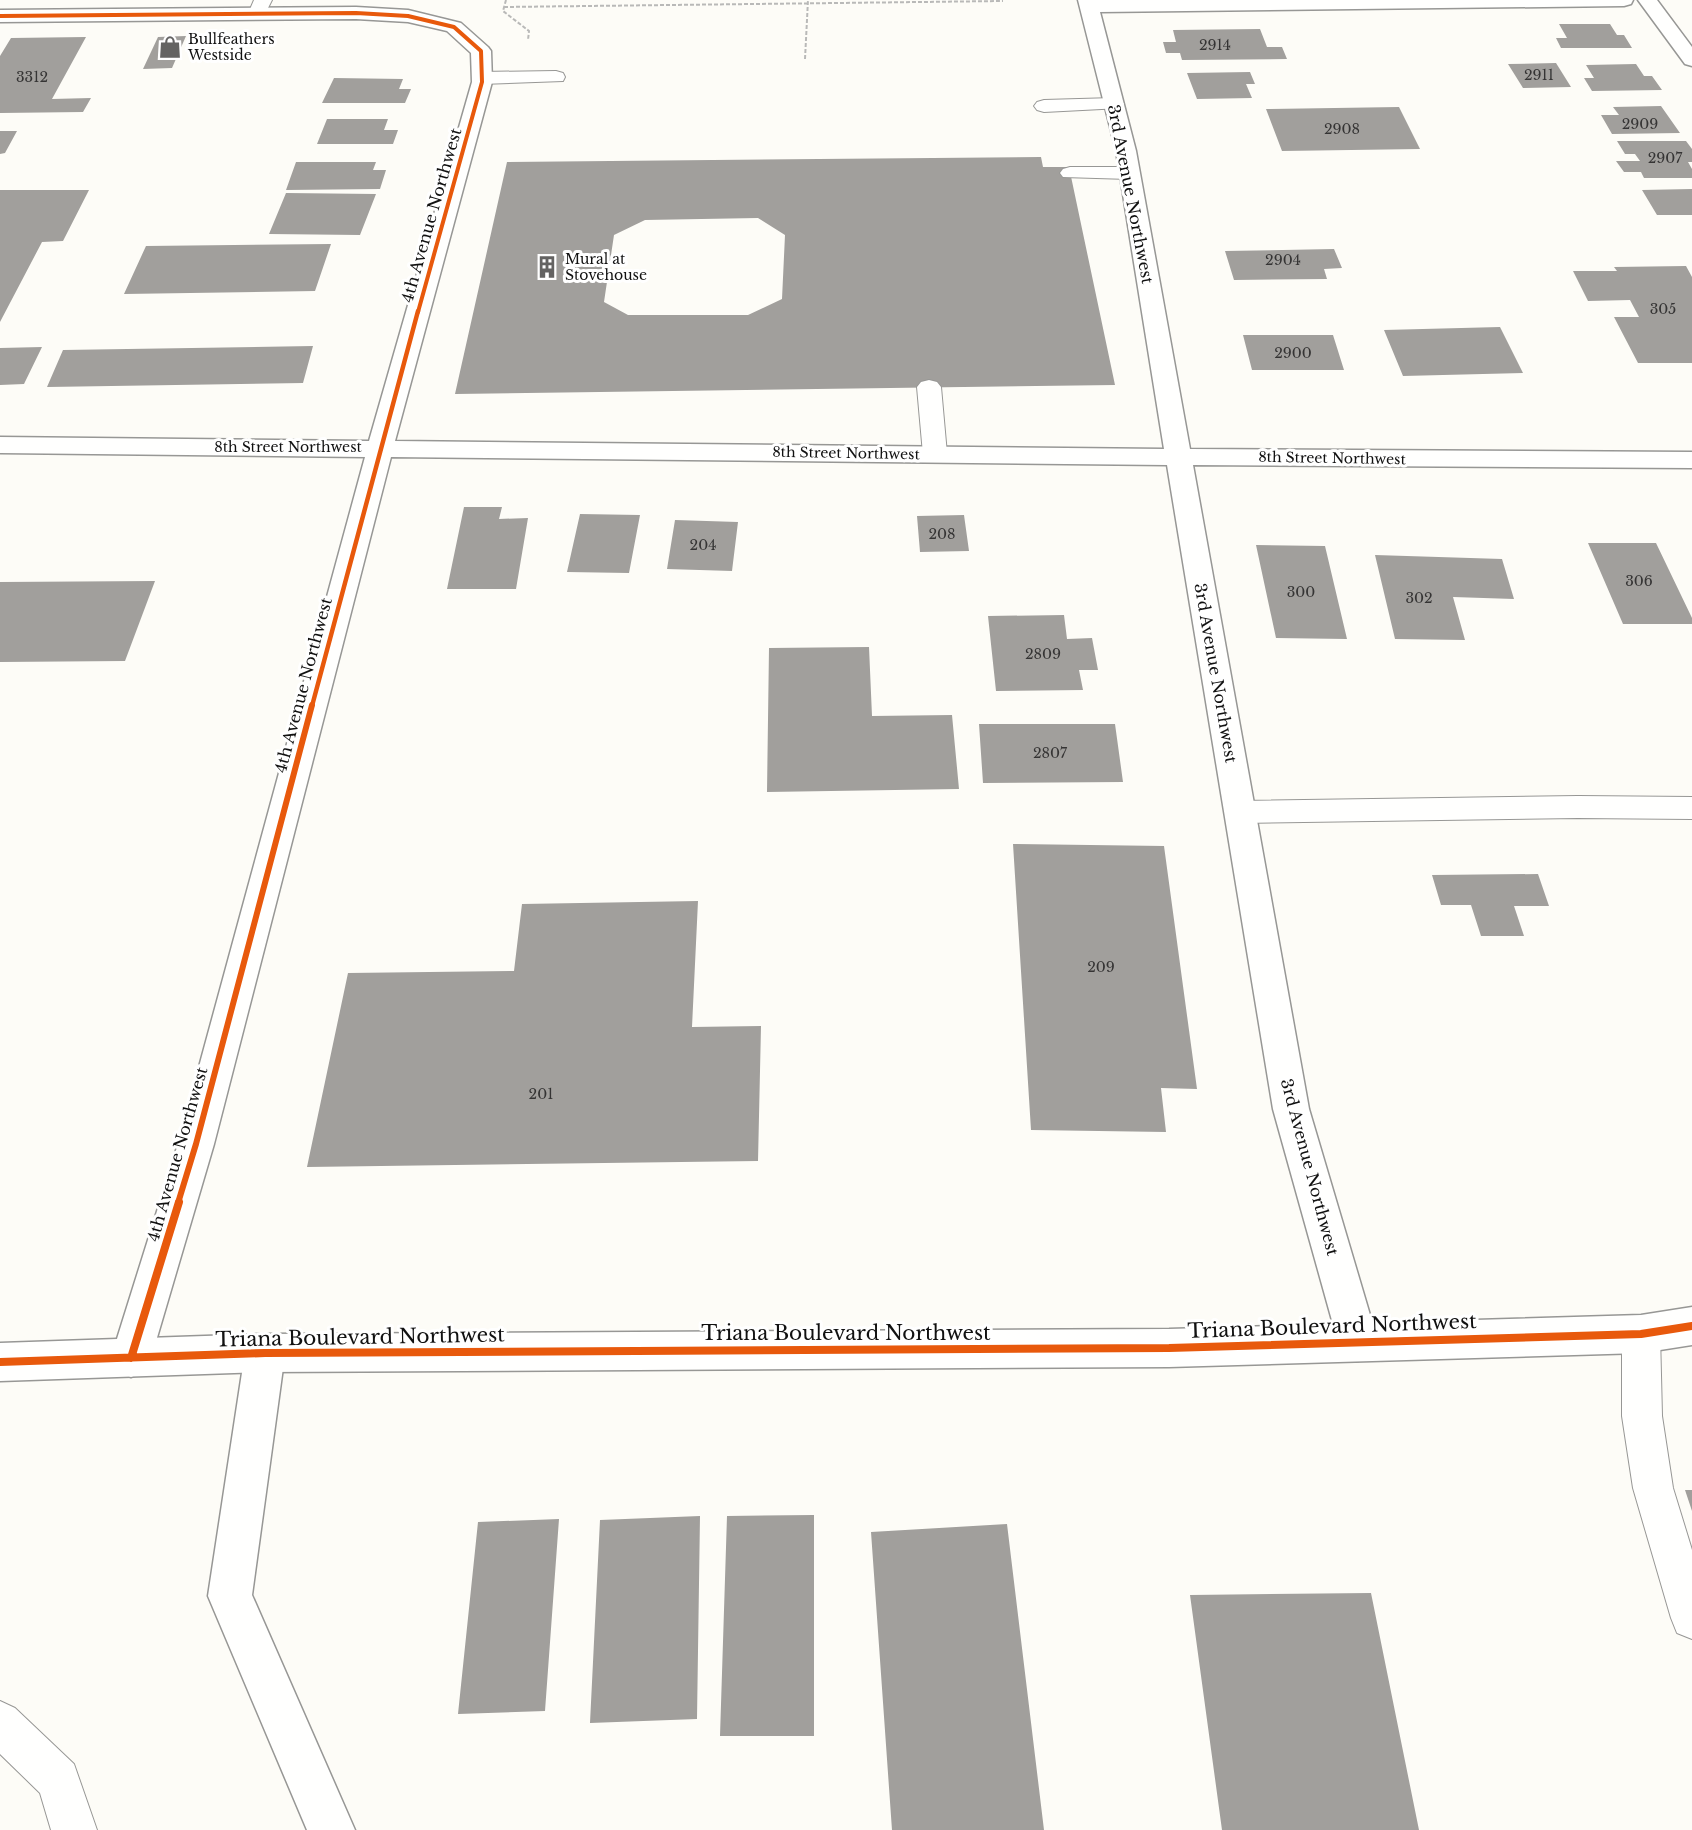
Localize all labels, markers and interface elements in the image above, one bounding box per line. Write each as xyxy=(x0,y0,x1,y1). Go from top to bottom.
place label: Bullfeathers Westside xyxy=(187,30,275,64)
shop icon: Bullfeathers Westside xyxy=(157,34,183,60)
house number: 2914 xyxy=(1199,36,1231,54)
house number: 2911 xyxy=(1524,66,1554,84)
house number: 3312 xyxy=(16,68,48,86)
street label: 3rd Avenue Northwest xyxy=(1104,103,1158,285)
house number: 2909 xyxy=(1622,115,1658,133)
house number: 2908 xyxy=(1324,120,1360,138)
street label: 4th Avenue Northwest xyxy=(397,125,465,305)
house number: 2907 xyxy=(1648,149,1683,167)
place label: Mural at Stovehouse xyxy=(565,250,647,284)
house number: 2904 xyxy=(1265,251,1301,269)
building icon: Mural at Stovehouse xyxy=(534,254,560,280)
house number: 305 xyxy=(1650,300,1676,318)
house number: 2900 xyxy=(1274,344,1312,362)
street label: 8th Street Northwest xyxy=(214,438,362,456)
street label: 8th Street Northwest xyxy=(772,443,921,463)
street label: 8th Street Northwest xyxy=(1258,448,1407,468)
house number: 208 xyxy=(928,525,956,543)
house number: 204 xyxy=(690,536,716,554)
house number: 306 xyxy=(1625,572,1653,590)
street label: 3rd Avenue Northwest xyxy=(1190,582,1242,764)
house number: 300 xyxy=(1287,583,1315,601)
house number: 302 xyxy=(1405,589,1433,607)
street label: 4th Avenue Northwest xyxy=(270,595,336,775)
house number: 2809 xyxy=(1025,645,1061,663)
house number: 2807 xyxy=(1033,744,1068,762)
house number: 209 xyxy=(1087,958,1115,976)
street label: 4th Avenue Northwest xyxy=(143,1064,211,1244)
street label: 3rd Avenue Northwest xyxy=(1277,1076,1343,1258)
house number: 201 xyxy=(529,1085,553,1103)
street label: Triana Boulevard Northwest xyxy=(1187,1309,1477,1343)
street label: Triana Boulevard Northwest xyxy=(701,1321,991,1345)
street label: Triana Boulevard Northwest xyxy=(215,1322,505,1352)

